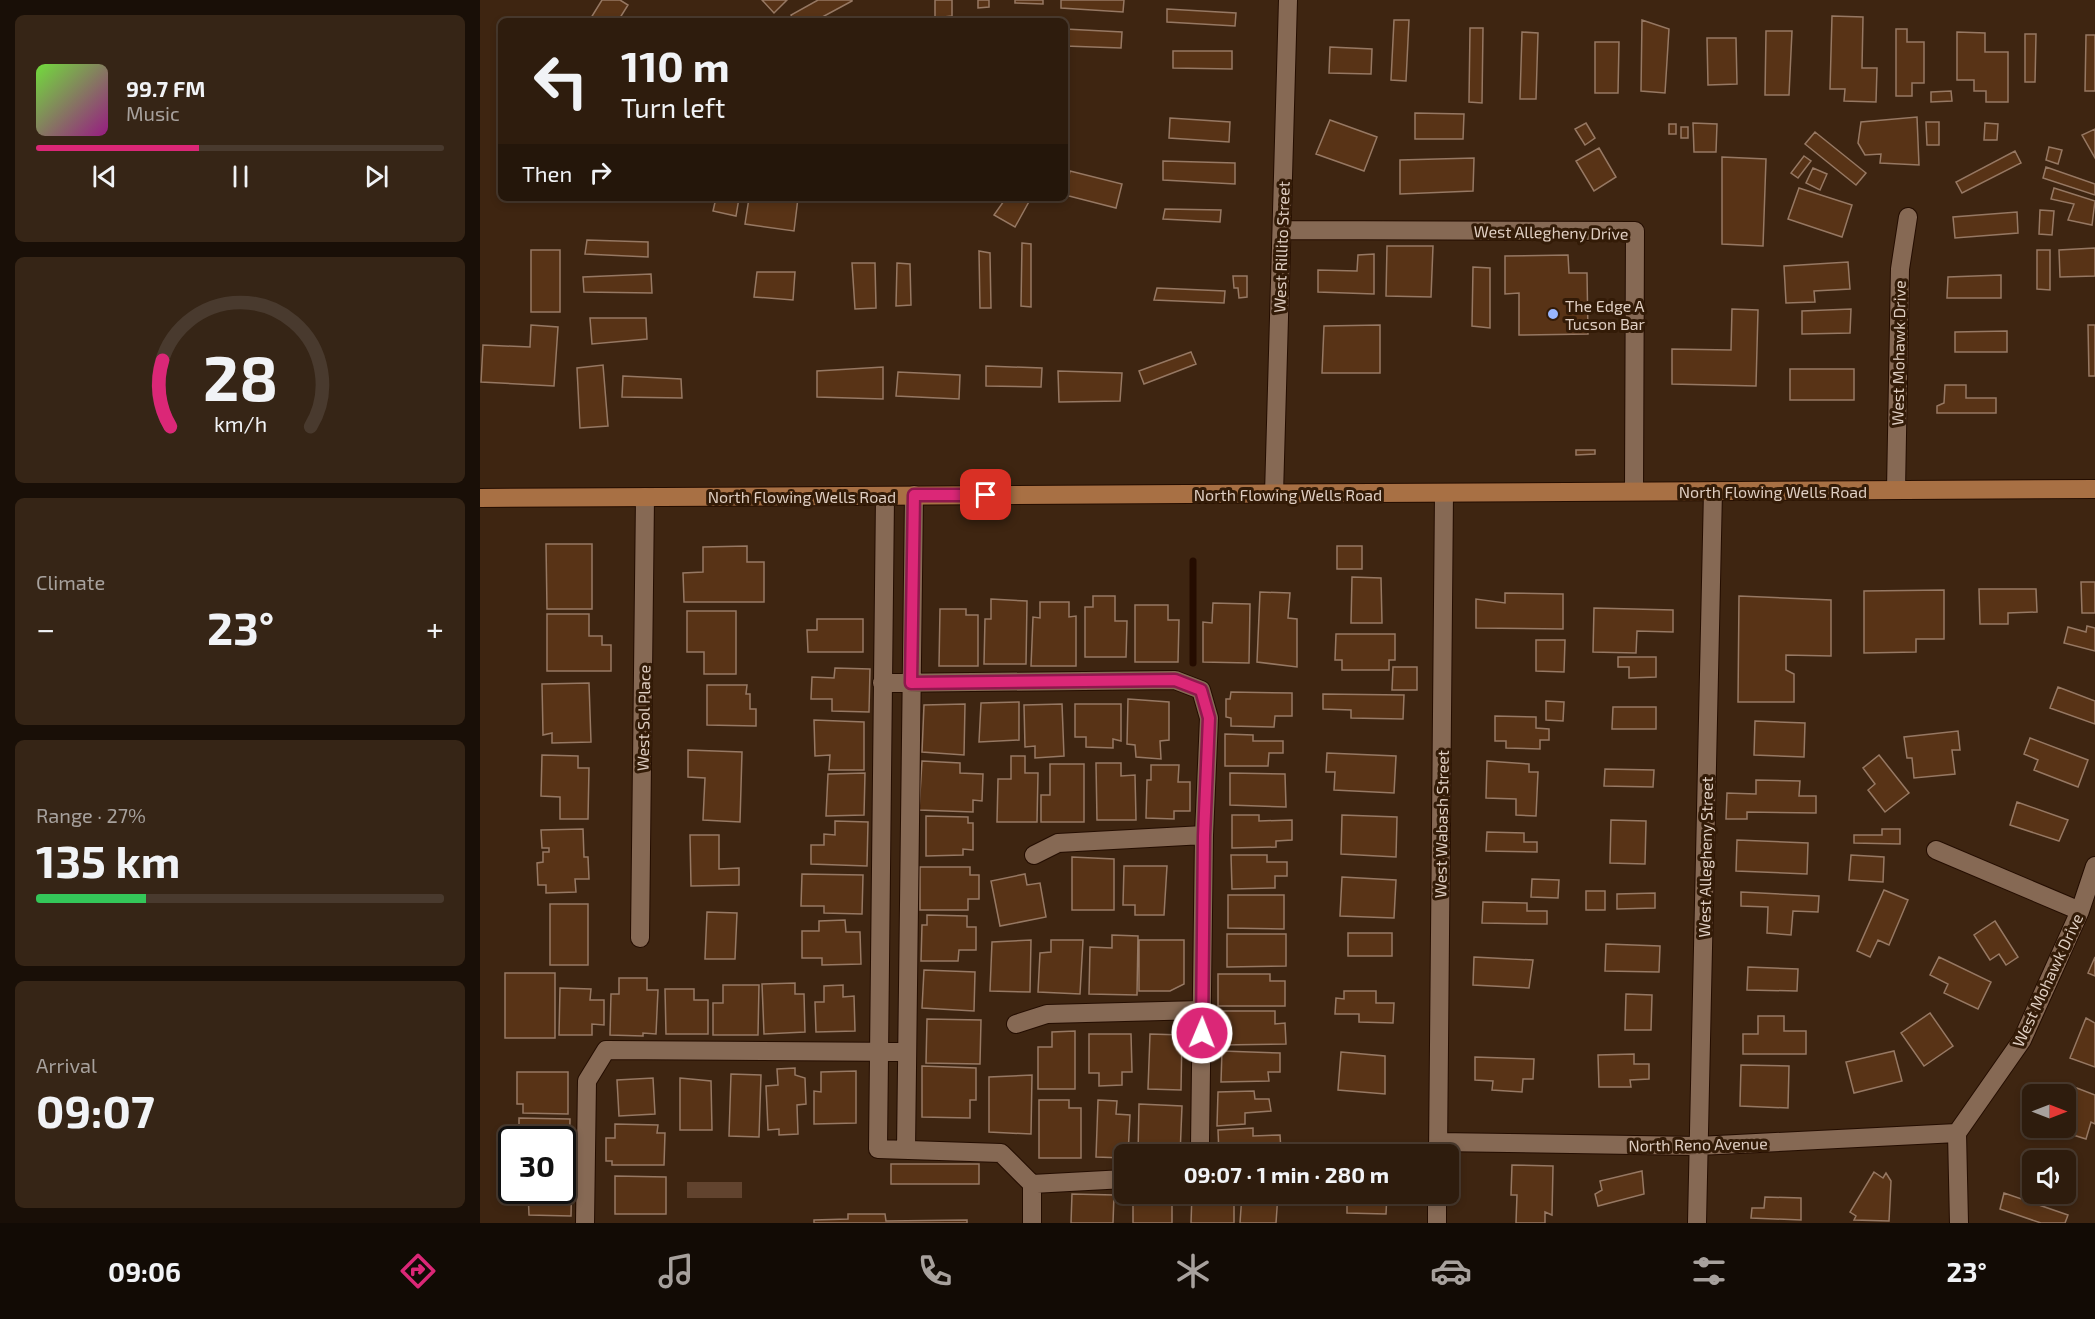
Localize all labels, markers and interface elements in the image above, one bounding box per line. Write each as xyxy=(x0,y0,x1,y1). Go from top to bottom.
text: 110 m xyxy=(621,40,730,90)
icon: left xyxy=(522,42,600,120)
text: 99.7 FM xyxy=(126,75,205,101)
text: Turn left xyxy=(621,91,725,123)
text: Music xyxy=(126,101,180,125)
icon: right xyxy=(584,156,617,189)
icon: previous xyxy=(88,160,121,193)
icon: pause xyxy=(224,160,257,193)
icon: next xyxy=(360,160,393,193)
text: Then xyxy=(522,160,572,186)
street label: West Rillito Street xyxy=(1269,181,1293,313)
street label: West Allegheny Drive xyxy=(1473,221,1629,243)
street label: West Mohawk Drive xyxy=(1887,280,1909,426)
place label: The Edge A Tucson Bar xyxy=(1565,296,1646,333)
marker: The Edge A Tucson Bar xyxy=(1546,307,1560,321)
text: 28 xyxy=(202,339,278,414)
text: km/h xyxy=(213,411,267,436)
pin xyxy=(960,469,1011,520)
icon: arrive xyxy=(969,478,1002,511)
street label: North Flowing Wells Road xyxy=(1679,482,1867,501)
street label: North Flowing Wells Road xyxy=(1194,485,1382,504)
street label: North Flowing Wells Road xyxy=(708,487,896,506)
text: Climate xyxy=(36,570,105,594)
text: 23° xyxy=(207,600,274,654)
text: − xyxy=(36,608,55,648)
text: + xyxy=(426,608,444,648)
street label: West Sol Place xyxy=(633,665,653,771)
street label: West Wabash Street xyxy=(1430,750,1452,898)
street label: West Allegheny Street xyxy=(1694,776,1716,938)
text: Range · 27% xyxy=(36,803,146,827)
text: 135 km xyxy=(36,833,180,887)
street label: West Mohawk Drive xyxy=(2008,910,2086,1050)
position arrow xyxy=(1170,1001,1234,1065)
text: Arrival xyxy=(36,1053,97,1077)
text: 09:07 xyxy=(36,1083,155,1137)
north arrow xyxy=(2022,1084,2076,1138)
map controls xyxy=(2022,1084,2076,1204)
speed limit sign: 30 xyxy=(498,1126,576,1204)
street label: North Reno Avenue xyxy=(1628,1133,1768,1155)
button: sound xyxy=(2022,1150,2076,1204)
text: 09:07 · 1 min · 280 m xyxy=(1184,1161,1389,1187)
icon: directions xyxy=(397,1250,439,1292)
icon: music xyxy=(655,1250,697,1292)
icon: phone xyxy=(914,1250,956,1292)
icon: climate xyxy=(1172,1250,1214,1292)
icon: car xyxy=(1430,1250,1472,1292)
icon: filters xyxy=(1688,1250,1730,1292)
text: 09:06 xyxy=(108,1255,181,1287)
text: 23° xyxy=(1947,1255,1987,1287)

